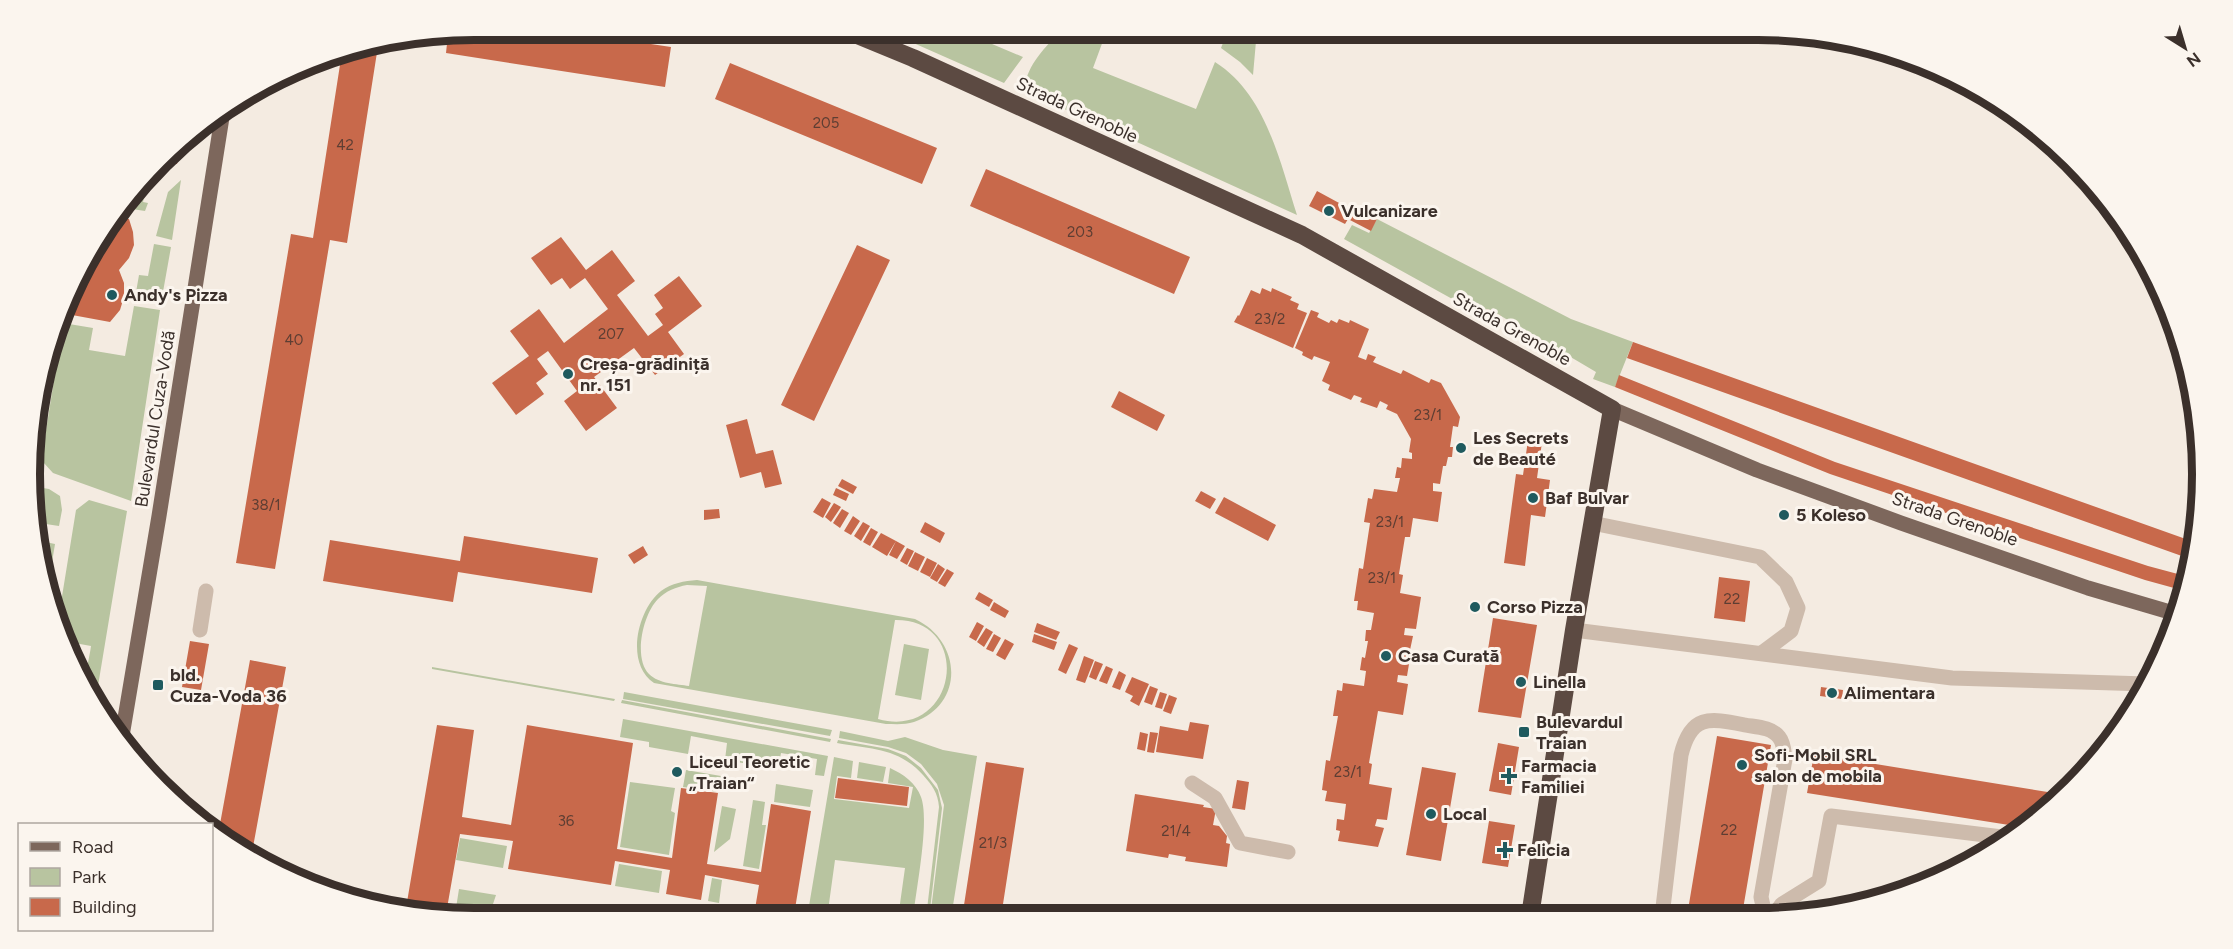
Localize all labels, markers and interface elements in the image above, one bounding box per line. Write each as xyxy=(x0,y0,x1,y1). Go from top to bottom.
north arrow xyxy=(2155,18,2215,78)
text: N xyxy=(2183,48,2204,71)
street label: Strada Grenoble xyxy=(1013,72,1141,148)
house number: 205 xyxy=(813,114,839,132)
house number: 42 xyxy=(336,136,354,154)
place label: Vulcanizare xyxy=(1341,200,1438,222)
marker: Vulcanizare xyxy=(1322,204,1336,218)
house number: 203 xyxy=(1067,223,1093,241)
place label: Andy's Pizza xyxy=(124,284,228,306)
street label: Strada Grenoble xyxy=(1449,287,1575,371)
marker: Andy's Pizza xyxy=(105,288,119,302)
house number: 23/2 xyxy=(1255,310,1285,328)
house number: 207 xyxy=(598,325,624,343)
street label: Bulevardul Cuza-Vodă xyxy=(130,329,180,509)
house number: 40 xyxy=(285,331,303,349)
place label: Creșa-grădiniță nr. 151 xyxy=(580,353,710,396)
marker: Creșa-grădiniță nr. 151 xyxy=(561,367,575,381)
house number: 23/1 xyxy=(1414,406,1442,424)
place label: Les Secrets de Beauté xyxy=(1473,427,1569,470)
marker: Les Secrets de Beauté xyxy=(1454,441,1468,455)
place label: Baf Bulvar xyxy=(1545,487,1629,509)
street label: Strada Grenoble xyxy=(1889,487,2021,551)
marker: Baf Bulvar xyxy=(1526,491,1540,505)
house number: 38/1 xyxy=(251,496,281,514)
place label: 5 Koleso xyxy=(1796,504,1866,526)
marker: 5 Koleso xyxy=(1777,508,1791,522)
house number: 23/1 xyxy=(1376,513,1404,531)
house number: 23/1 xyxy=(1368,569,1396,587)
house number: 22 xyxy=(1724,590,1740,608)
place label: Corso Pizza xyxy=(1487,596,1583,618)
marker: Corso Pizza xyxy=(1468,600,1482,614)
place label: Casa Curată xyxy=(1398,645,1499,667)
marker: Casa Curată xyxy=(1379,649,1393,663)
place label: bld. Cuza-Voda 36 xyxy=(170,664,287,707)
place label: Linella xyxy=(1533,671,1586,693)
marker: Linella xyxy=(1514,675,1528,689)
marker: bld. Cuza-Voda 36 xyxy=(151,678,165,692)
place label: Alimentara xyxy=(1844,682,1935,704)
marker: Alimentara xyxy=(1825,686,1839,700)
place label: Bulevardul Traian xyxy=(1536,711,1623,754)
marker: Bulevardul Traian xyxy=(1517,725,1531,739)
place label: Sofi-Mobil SRL salon de mobila xyxy=(1754,744,1882,787)
place label: Liceul Teoretic „Traian“ xyxy=(689,751,811,794)
place label: Farmacia Familiei xyxy=(1521,755,1597,798)
marker: Sofi-Mobil SRL salon de mobila xyxy=(1735,758,1749,772)
house number: 23/1 xyxy=(1334,763,1362,781)
marker: Liceul Teoretic „Traian“ xyxy=(670,765,684,779)
marker: Farmacia Familiei xyxy=(1502,769,1516,783)
place label: Local xyxy=(1443,803,1487,825)
marker: Local xyxy=(1424,807,1438,821)
house number: 36 xyxy=(558,812,575,830)
house number: 22 xyxy=(1721,821,1737,839)
house number: 21/4 xyxy=(1161,822,1191,840)
legend xyxy=(18,823,213,931)
house number: 21/3 xyxy=(979,834,1007,852)
text: Road xyxy=(72,836,113,858)
place label: Felicia xyxy=(1517,839,1570,861)
marker: Felicia xyxy=(1498,843,1512,857)
text: Park xyxy=(72,866,107,888)
text: Building xyxy=(72,896,137,918)

